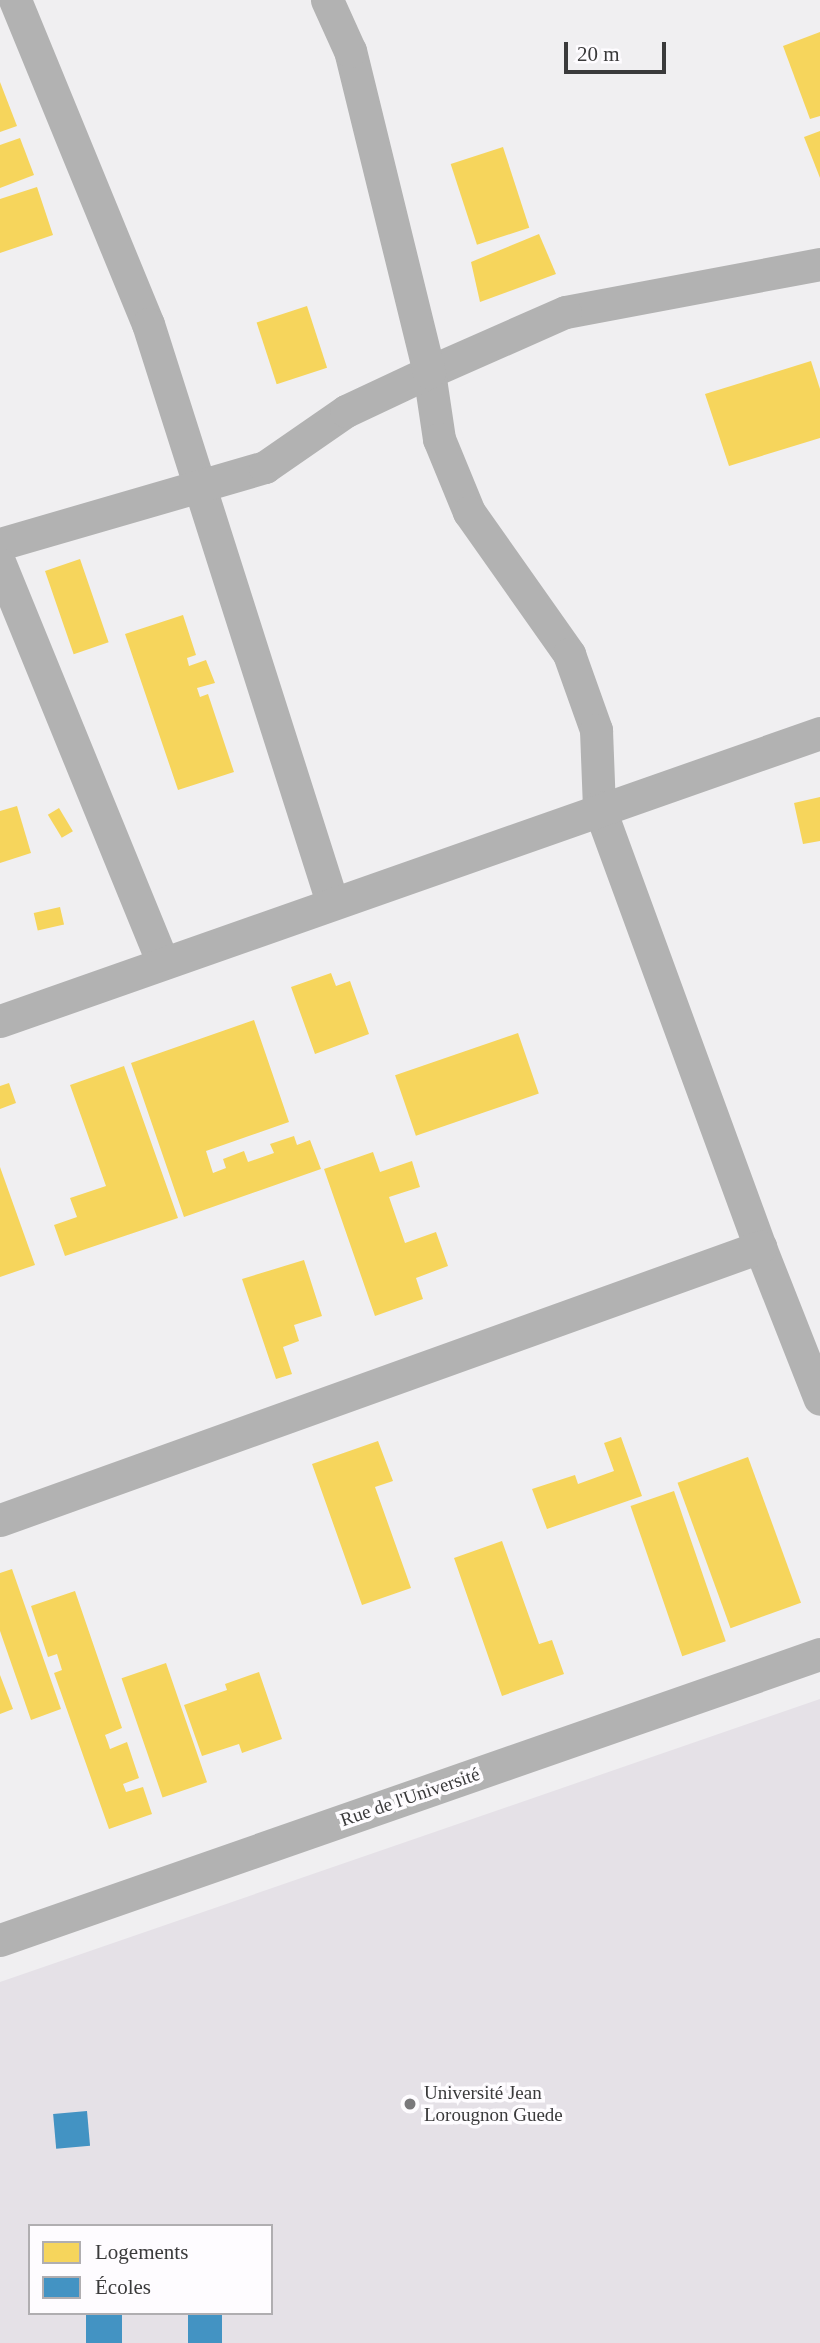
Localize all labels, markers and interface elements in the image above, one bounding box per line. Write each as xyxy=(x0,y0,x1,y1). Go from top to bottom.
scale bar xyxy=(568,28,670,72)
text: 20 m xyxy=(577,42,620,66)
street label: Rue de l'Université xyxy=(337,1762,483,1832)
place label: Université Jean Lorougnon Guede xyxy=(424,2082,563,2126)
marker: Université Jean Lorougnon Guede xyxy=(402,2096,418,2112)
legend xyxy=(28,2224,273,2315)
text: Logements xyxy=(95,2240,188,2264)
text: Écoles xyxy=(95,2275,151,2299)

